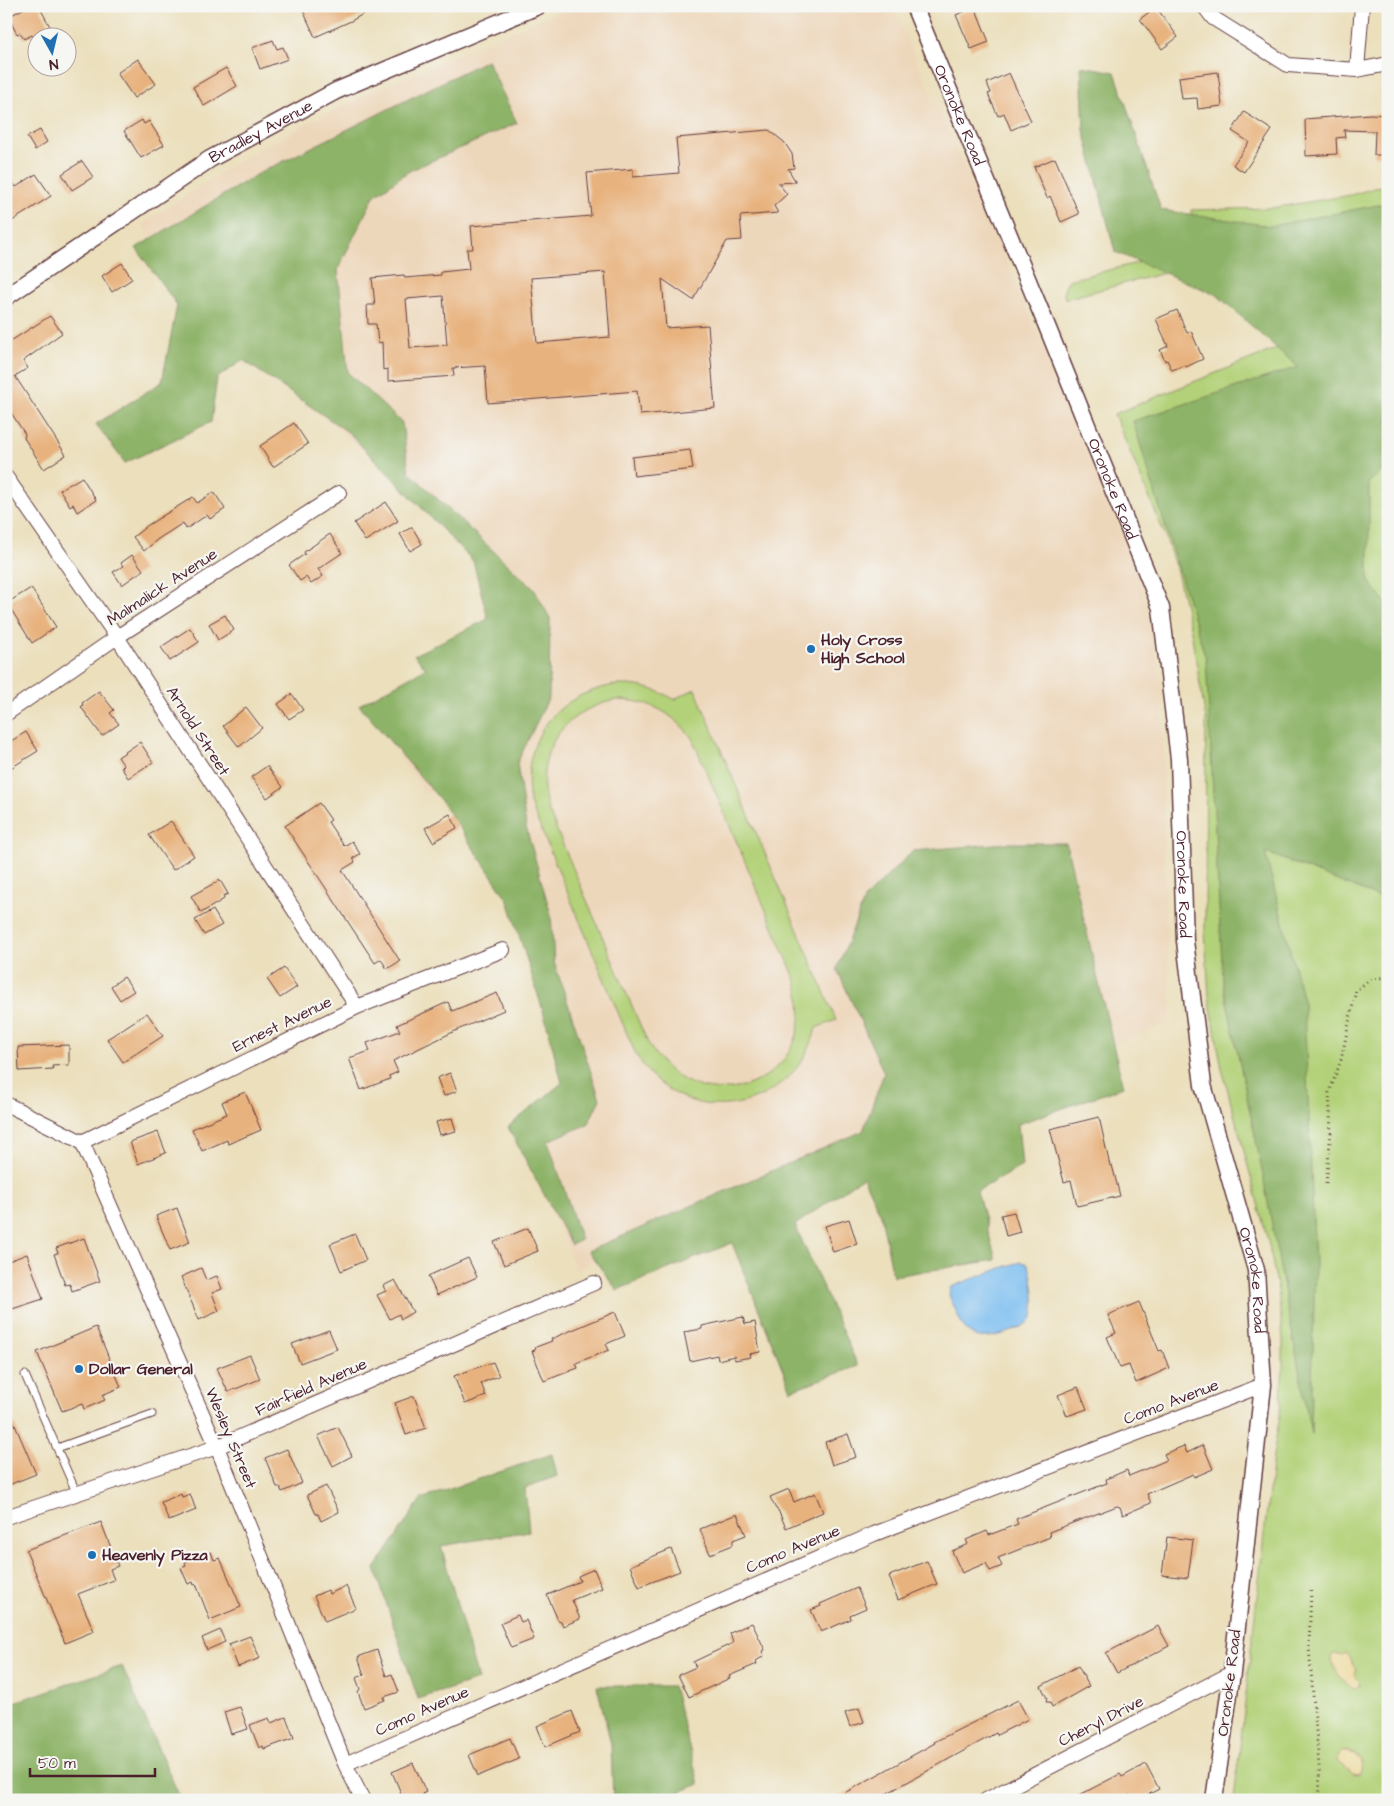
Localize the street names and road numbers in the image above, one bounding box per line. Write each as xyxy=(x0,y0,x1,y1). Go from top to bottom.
street label: Oronoke Road xyxy=(929,61,990,169)
street label: Bradley Avenue xyxy=(205,94,317,169)
street label: Oronoke Road xyxy=(1082,435,1143,543)
street label: Malmalick Avenue xyxy=(102,543,222,631)
street label: Arnold Street xyxy=(161,682,235,780)
street label: Oronoke Road xyxy=(1170,830,1196,938)
street label: Ernest Avenue xyxy=(229,990,336,1058)
street label: Oronoke Road xyxy=(1233,1225,1271,1334)
street label: Fairfield Avenue xyxy=(252,1352,371,1421)
street label: Como Avenue xyxy=(1120,1374,1222,1430)
street label: Wesley Street xyxy=(199,1384,262,1493)
street label: Como Avenue xyxy=(743,1519,844,1579)
street label: Oronoke Road xyxy=(1212,1628,1246,1738)
street label: Como Avenue xyxy=(372,1680,473,1741)
street label: Cheryl Drive xyxy=(1055,1690,1148,1753)

